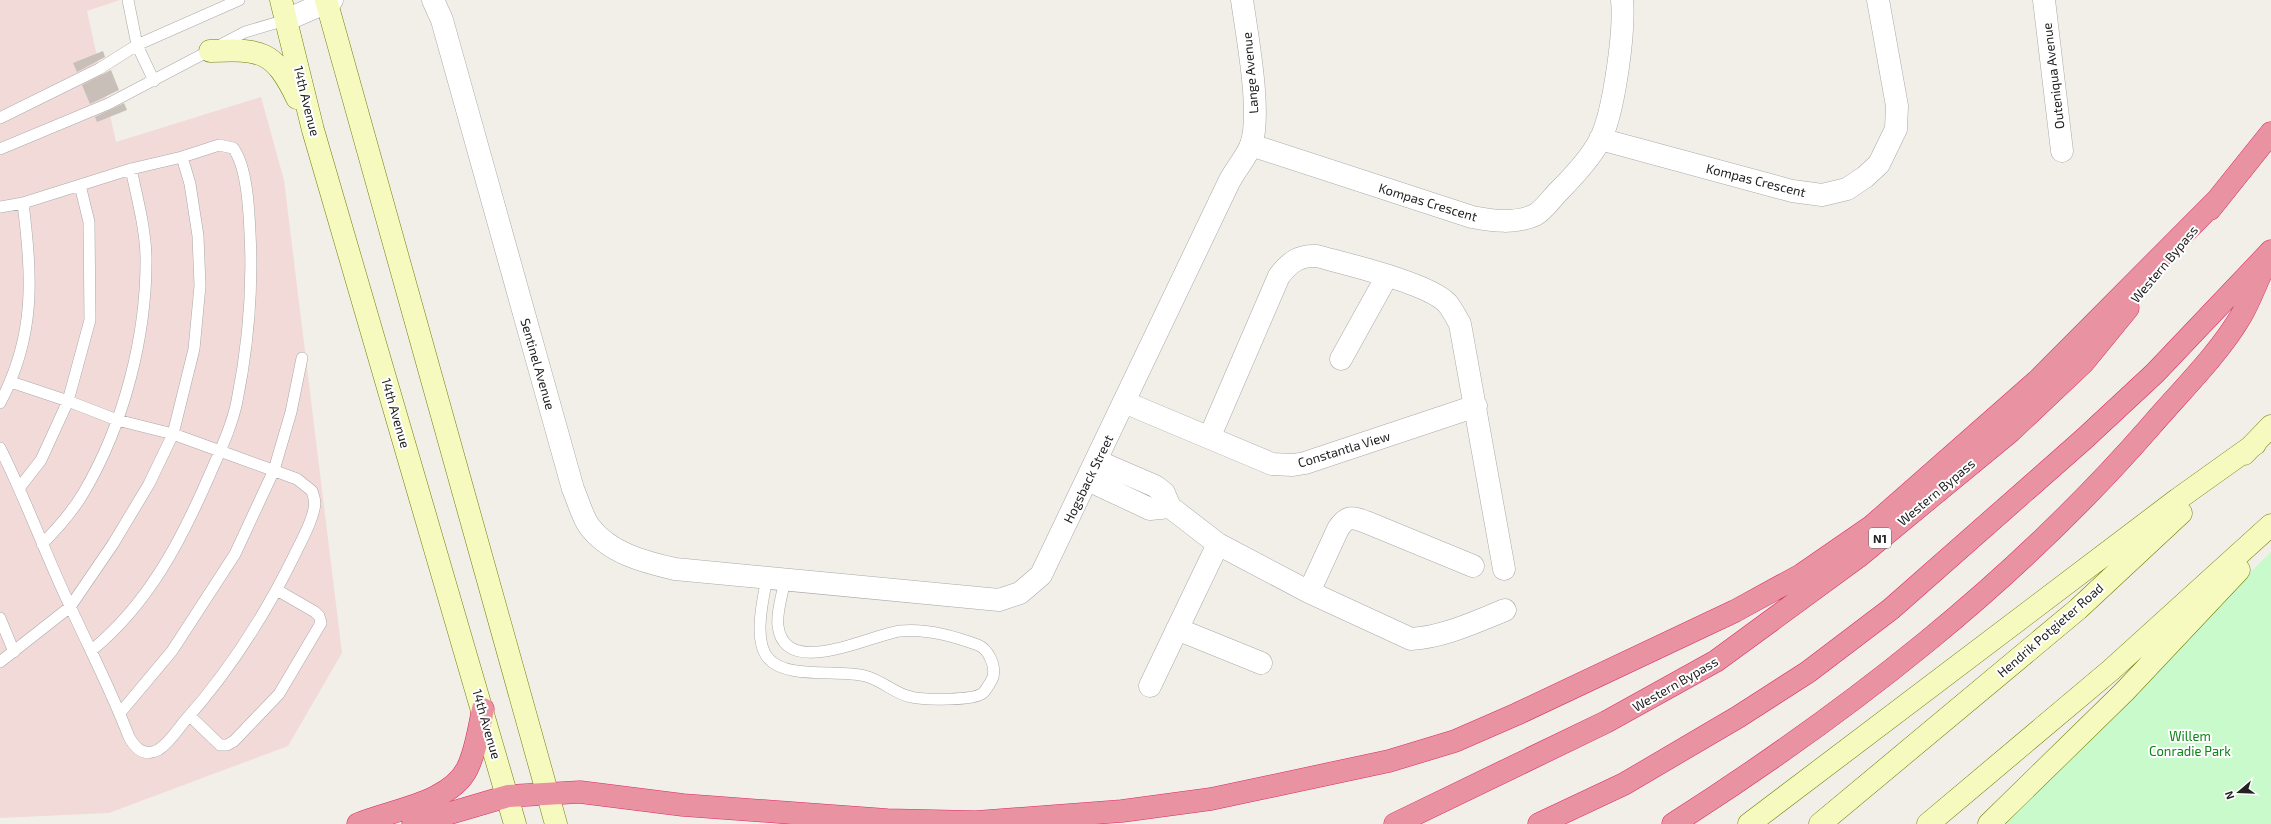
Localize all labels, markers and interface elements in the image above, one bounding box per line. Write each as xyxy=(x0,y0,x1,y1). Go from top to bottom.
street label: Outeniqua Avenue xyxy=(2039,22,2067,130)
street label: Lange Avenue xyxy=(1238,32,1262,114)
street label: 14th Avenue xyxy=(291,64,323,138)
street label: Kompas Crescent xyxy=(1704,160,1808,200)
street label: Kompas Crescent xyxy=(1377,179,1479,225)
street label: Western Bypass xyxy=(2127,222,2201,306)
street label: Sentinel Avenue xyxy=(517,317,559,412)
street label: 14th Avenue xyxy=(378,376,414,450)
street label: Constantla View xyxy=(1296,427,1392,471)
street label: Hogsback Street xyxy=(1060,432,1116,526)
street label: Western Bypass xyxy=(1894,455,1978,529)
road number: N1 xyxy=(1869,528,1891,548)
street label: Hendrik Potgieter Road xyxy=(1994,579,2106,681)
street label: Western Bypass xyxy=(1629,653,1721,715)
street label: 14th Avenue xyxy=(469,687,505,761)
park label: Willem Conradie Park xyxy=(2149,728,2231,759)
north arrow xyxy=(2219,772,2259,812)
text: N xyxy=(2222,789,2237,801)

